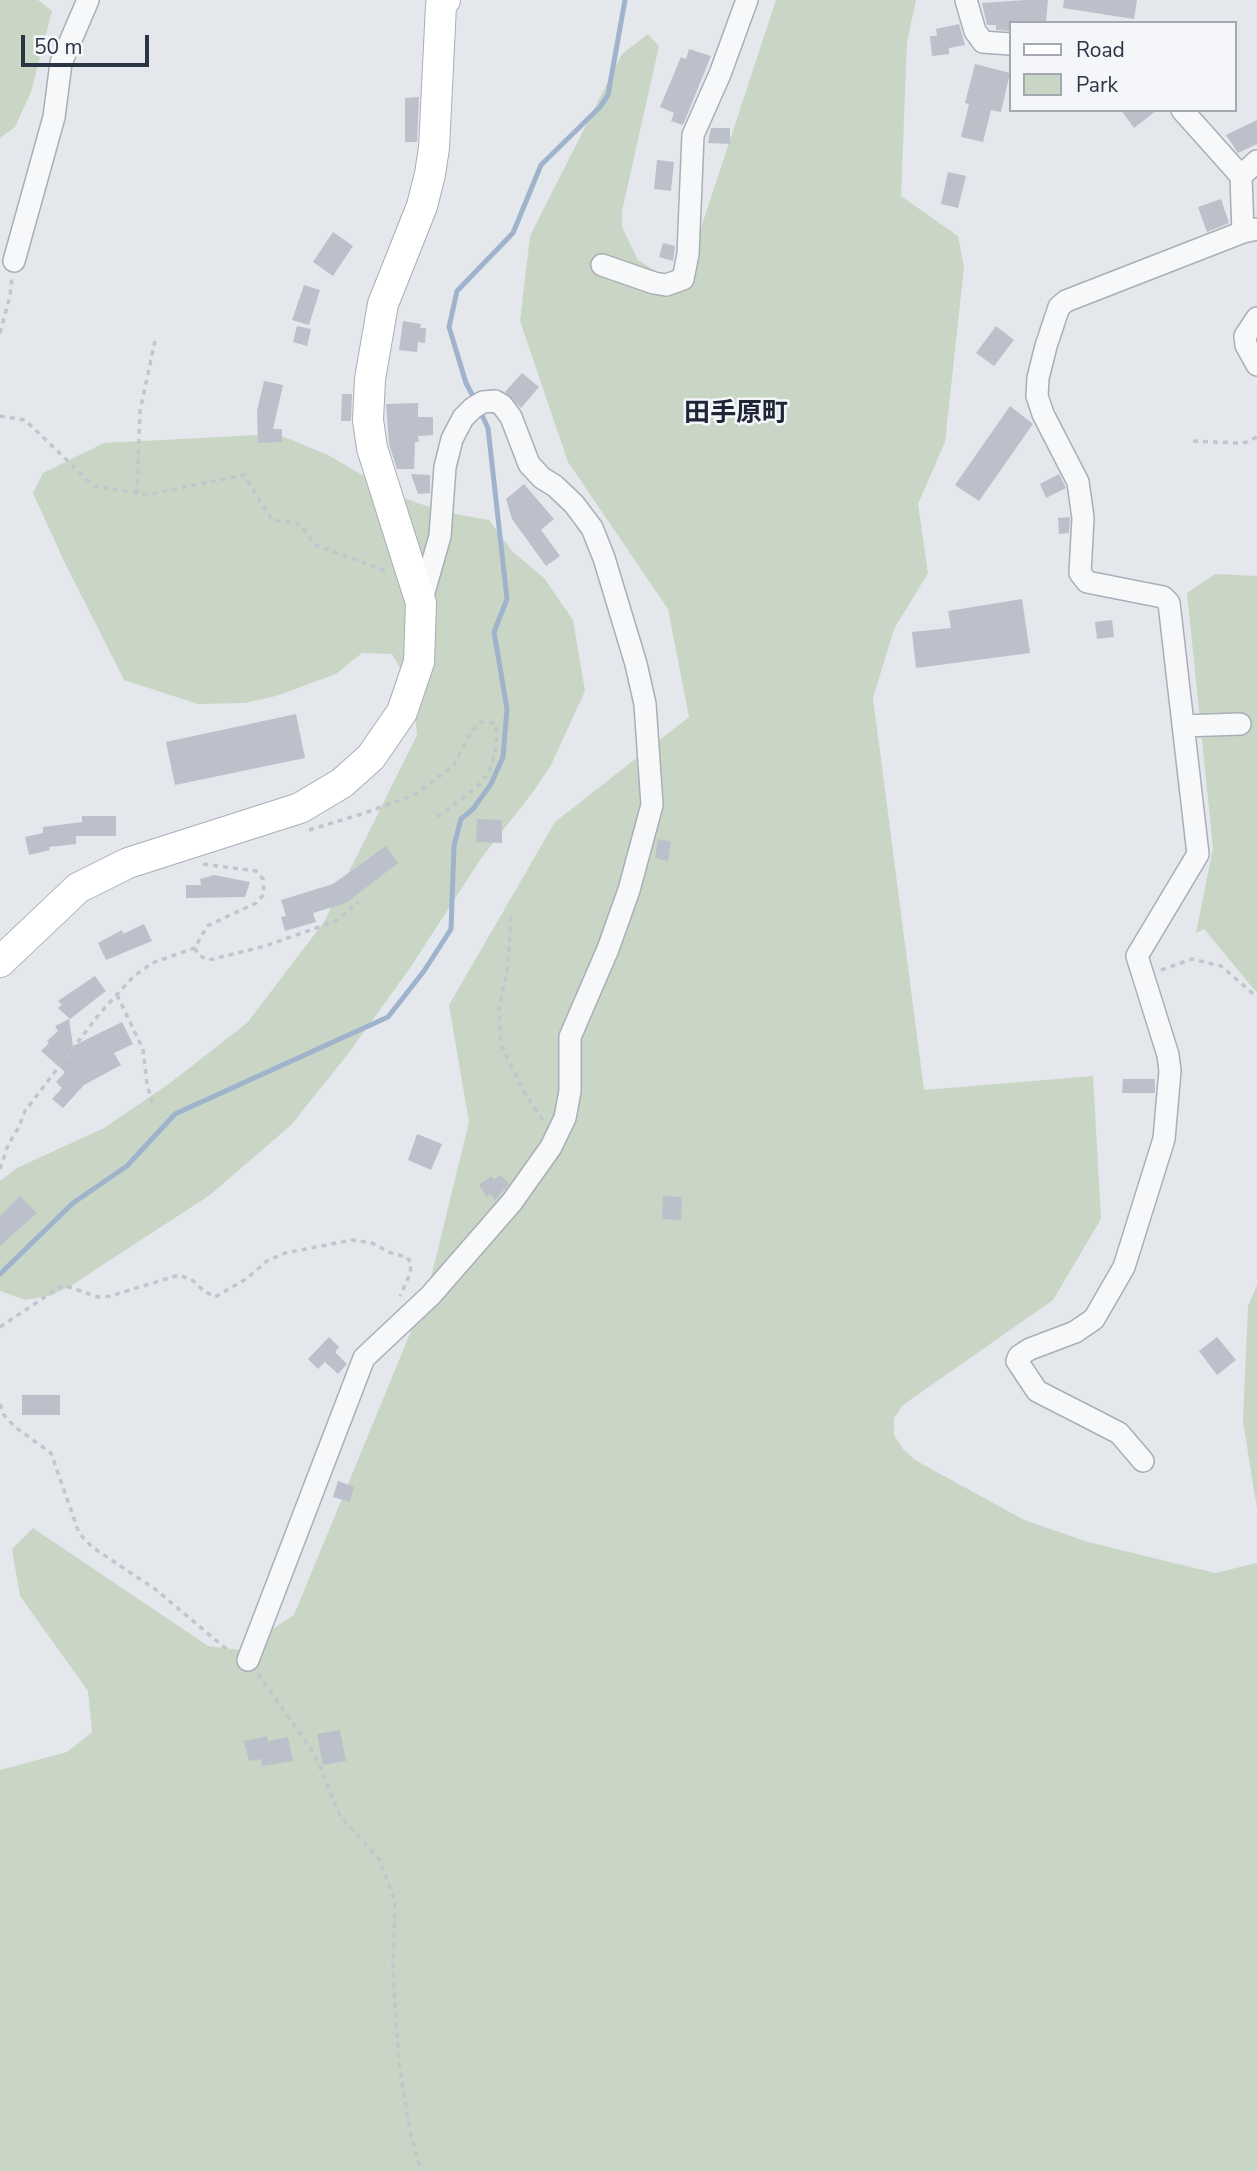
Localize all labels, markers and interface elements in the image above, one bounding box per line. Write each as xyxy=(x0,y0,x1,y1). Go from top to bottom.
scale bar xyxy=(24,21,152,65)
legend xyxy=(1009,21,1236,112)
text: 50 m xyxy=(34,33,83,61)
text: Road xyxy=(1076,36,1125,64)
text: Park xyxy=(1076,71,1118,99)
district label: 田手原町 xyxy=(684,399,788,431)

